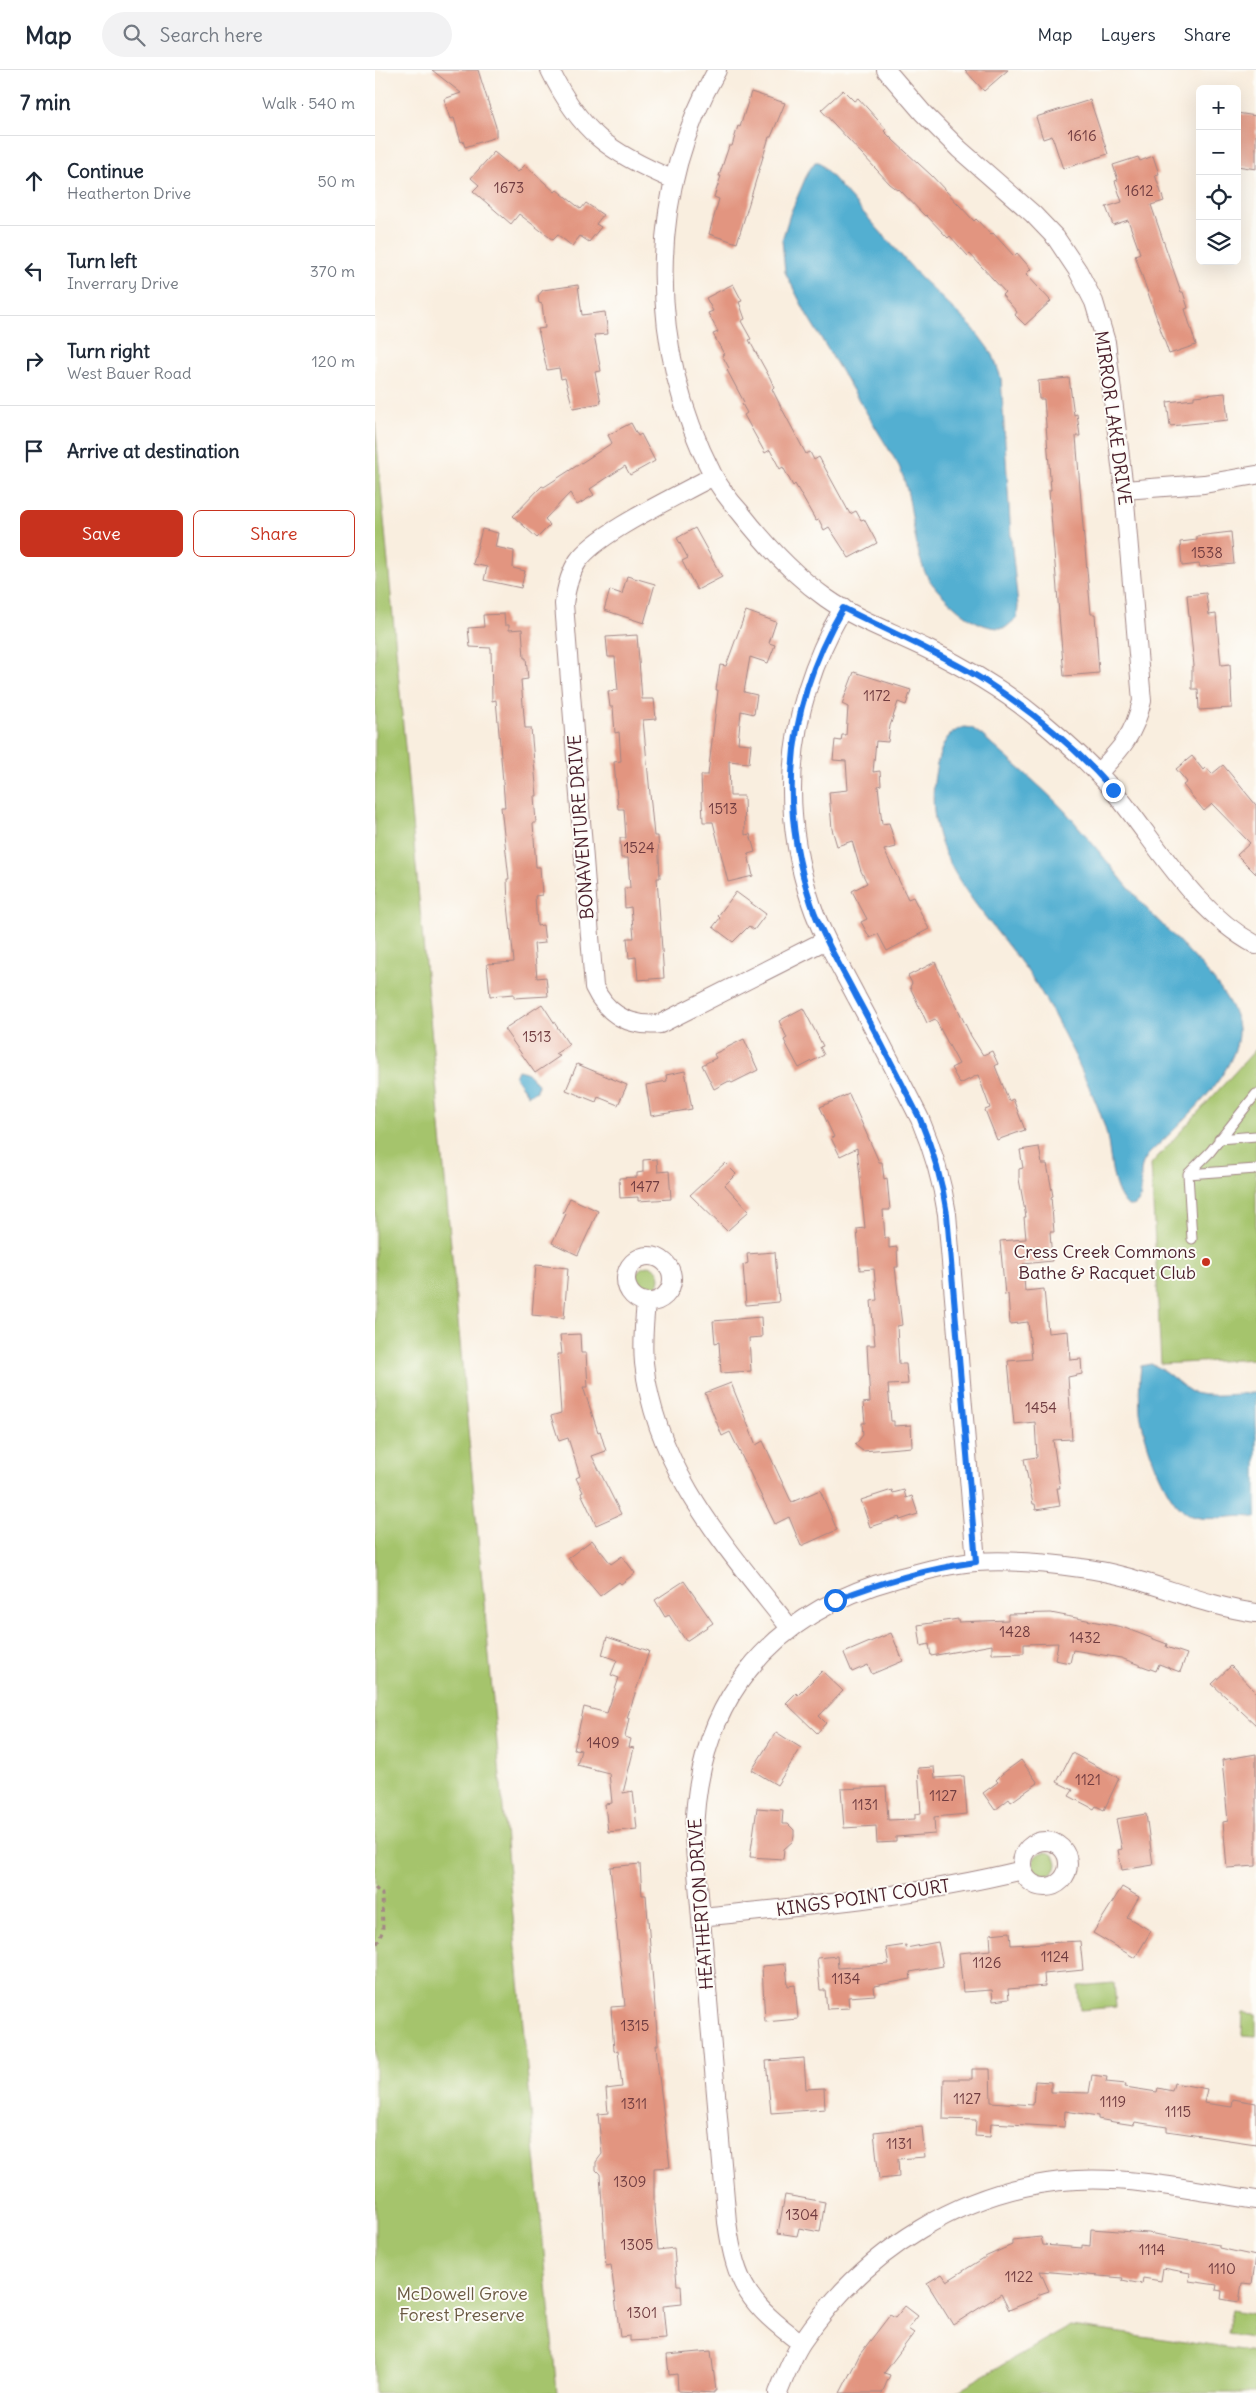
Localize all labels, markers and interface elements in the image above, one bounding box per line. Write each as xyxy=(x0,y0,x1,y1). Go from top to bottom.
search box xyxy=(102,12,452,57)
text: Map xyxy=(25,20,72,50)
icon: search xyxy=(120,21,148,49)
text: Search here xyxy=(160,23,263,47)
text: Map xyxy=(1037,23,1072,46)
text: Layers xyxy=(1100,23,1156,46)
text: Share xyxy=(1184,23,1231,46)
map controls xyxy=(1196,85,1241,265)
button: + xyxy=(1196,85,1241,130)
text: 7 min xyxy=(20,89,71,116)
text: Walk · 540 m xyxy=(262,93,355,113)
house number: 1616 xyxy=(1067,126,1097,145)
button: − xyxy=(1196,130,1241,175)
text: Continue xyxy=(67,159,144,183)
icon: ahead xyxy=(20,167,48,195)
text: 50 m xyxy=(317,171,355,191)
button: locate xyxy=(1196,175,1241,220)
house number: 1673 xyxy=(494,178,524,197)
house number: 1612 xyxy=(1125,181,1153,200)
text: Heatherton Drive xyxy=(67,183,191,203)
button: layers xyxy=(1196,220,1241,265)
text: Turn left xyxy=(67,249,137,273)
icon: left xyxy=(20,257,48,285)
text: 370 m xyxy=(310,261,355,281)
text: Inverrary Drive xyxy=(67,273,179,293)
street label: MIRROR LAKE DRIVE xyxy=(1090,329,1137,507)
text: Turn right xyxy=(67,339,150,363)
icon: right xyxy=(20,347,48,375)
text: 120 m xyxy=(312,351,355,371)
text: West Bauer Road xyxy=(67,363,191,383)
icon: arrive xyxy=(20,437,48,465)
text: Arrive at destination xyxy=(67,439,240,463)
button: Save xyxy=(20,510,183,557)
button: Share xyxy=(193,510,355,557)
house number: 1538 xyxy=(1191,543,1223,562)
house number: 1172 xyxy=(863,686,891,705)
street label: BONAVENTURE DRIVE xyxy=(563,734,598,920)
route end xyxy=(1102,779,1125,802)
house number: 1513 xyxy=(708,799,738,818)
house number: 1524 xyxy=(623,838,655,857)
house number: 1513 xyxy=(522,1027,552,1046)
house number: 1477 xyxy=(630,1177,660,1196)
place label: Cress Creek Commons Bathe & Racquet Club xyxy=(1014,1240,1196,1284)
marker: Cress Creek Commons Bathe & Racquet Club xyxy=(1200,1256,1212,1268)
house number: 1454 xyxy=(1025,1398,1057,1417)
route start xyxy=(824,1589,847,1612)
house number: 1428 xyxy=(999,1622,1031,1641)
house number: 1432 xyxy=(1069,1628,1101,1647)
house number: 1409 xyxy=(586,1733,620,1752)
house number: 1121 xyxy=(1075,1770,1101,1789)
house number: 1127 xyxy=(929,1786,957,1805)
house number: 1131 xyxy=(852,1795,878,1814)
street label: HEATHERTON DRIVE xyxy=(683,1818,718,1990)
street label: KINGS POINT COURT xyxy=(775,1874,951,1921)
house number: 1124 xyxy=(1041,1947,1070,1966)
house number: 1126 xyxy=(973,1953,1001,1972)
house number: 1134 xyxy=(831,1969,861,1988)
house number: 1315 xyxy=(621,2016,649,2035)
house number: 1127 xyxy=(953,2089,981,2108)
house number: 1119 xyxy=(1100,2092,1126,2111)
house number: 1311 xyxy=(621,2094,647,2113)
house number: 1115 xyxy=(1165,2102,1191,2121)
house number: 1131 xyxy=(886,2134,912,2153)
house number: 1309 xyxy=(614,2172,646,2191)
house number: 1304 xyxy=(785,2205,819,2224)
house number: 1305 xyxy=(621,2235,653,2254)
house number: 1114 xyxy=(1139,2240,1166,2259)
house number: 1110 xyxy=(1208,2259,1236,2278)
house number: 1122 xyxy=(1005,2267,1033,2286)
park label: McDowell Grove Forest Preserve xyxy=(396,2282,528,2326)
house number: 1301 xyxy=(627,2303,657,2322)

